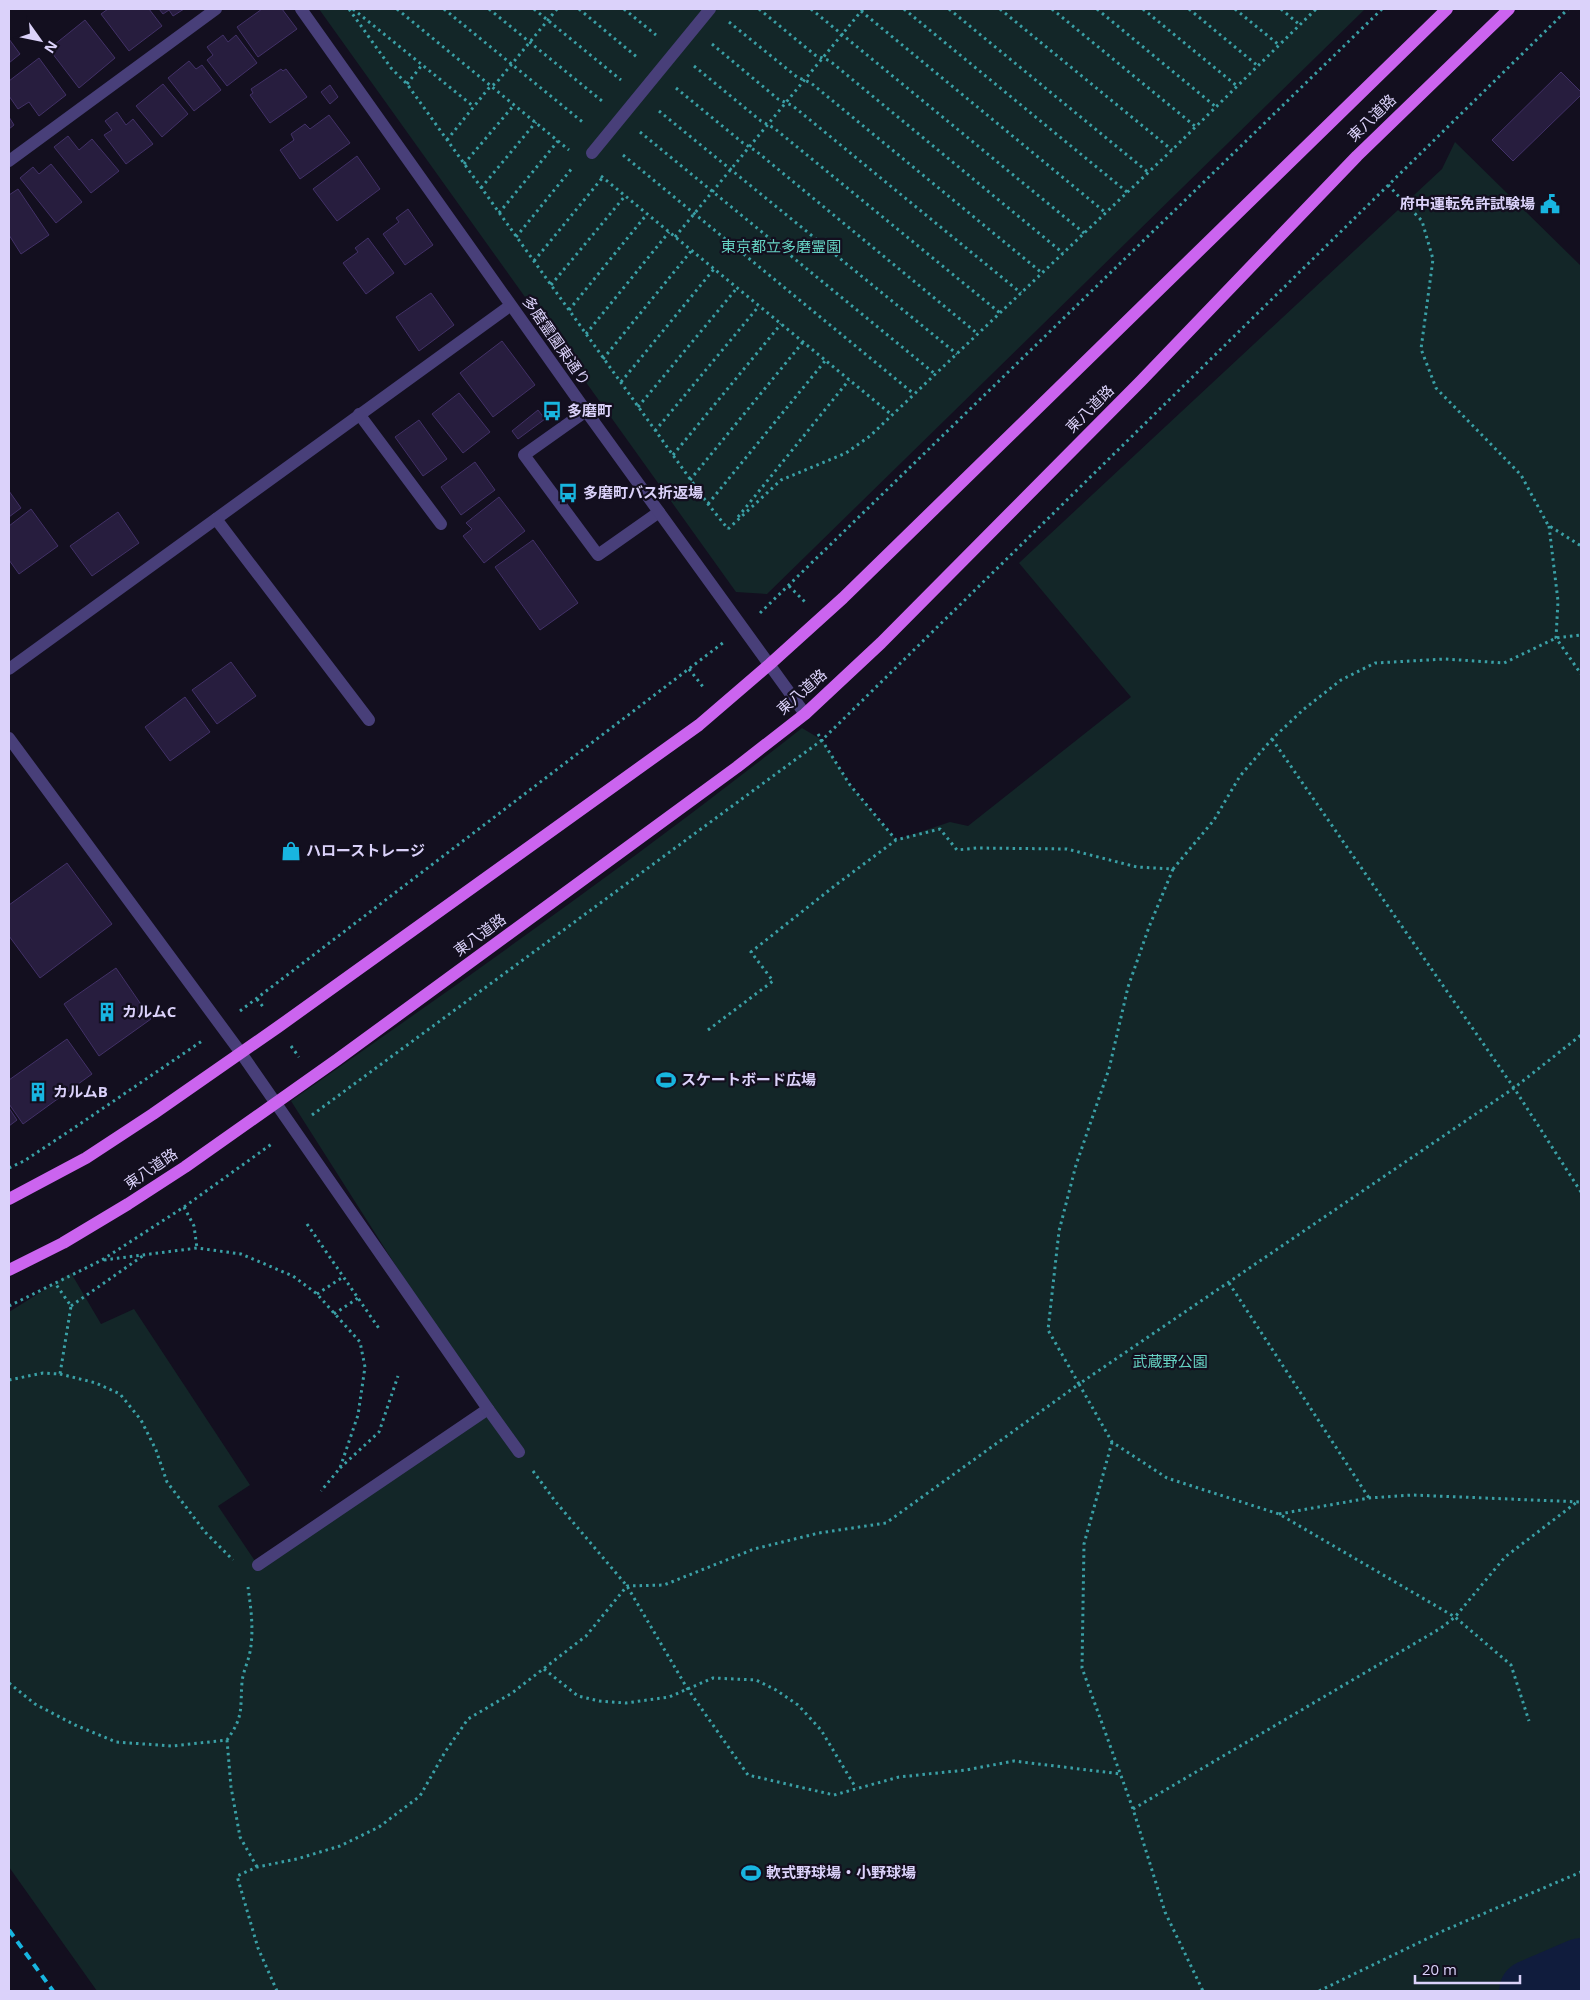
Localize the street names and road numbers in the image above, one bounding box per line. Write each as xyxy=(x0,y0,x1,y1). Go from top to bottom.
street label: 東八道路 xyxy=(1343,89,1400,145)
street label: 多磨霊園東通り xyxy=(519,292,595,389)
street label: 東八道路 xyxy=(1061,380,1118,437)
street label: 東八道路 xyxy=(772,664,831,718)
street label: 東八道路 xyxy=(449,908,510,960)
street label: 東八道路 xyxy=(120,1143,181,1193)

